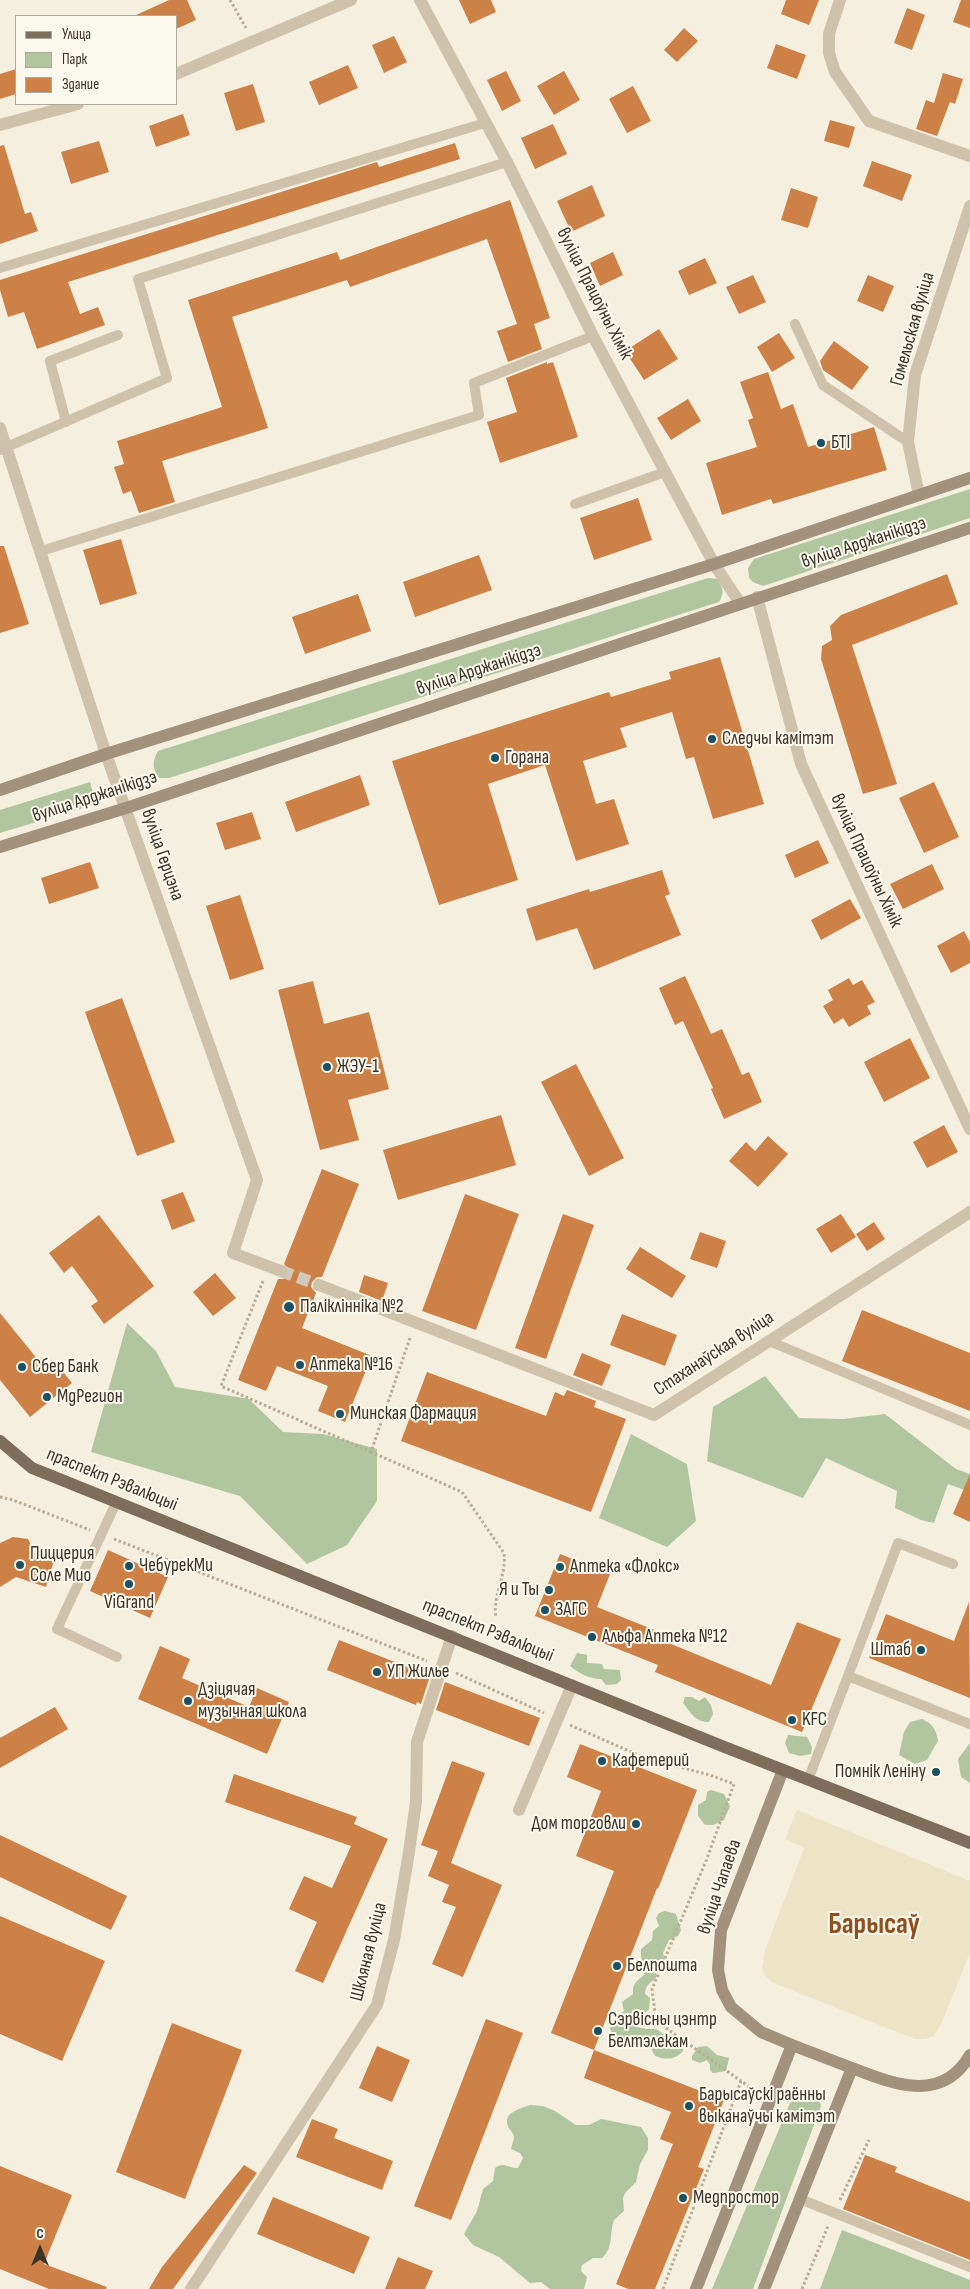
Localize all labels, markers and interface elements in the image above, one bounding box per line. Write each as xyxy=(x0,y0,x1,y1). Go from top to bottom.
legend xyxy=(15,15,178,105)
text: Улица xyxy=(62,25,91,44)
text: Парк xyxy=(62,50,87,69)
text: Здание xyxy=(62,75,99,94)
street label: вуліца Працоўны Хімік xyxy=(551,224,637,364)
street label: Гомельская вуліца xyxy=(886,269,940,389)
place label: БТІ xyxy=(831,432,850,454)
marker: БТІ xyxy=(815,437,827,449)
street label: вуліца Арджанікідзэ xyxy=(799,512,929,574)
street label: вуліца Арджанікідзэ xyxy=(414,639,544,701)
place label: Следчы камітэт xyxy=(722,728,834,750)
marker: Следчы камітэт xyxy=(706,733,718,745)
place label: Горана xyxy=(505,747,549,769)
marker: Горана xyxy=(489,752,501,764)
street label: вуліца Арджанікідзэ xyxy=(30,766,160,828)
street label: вуліца Працоўны Хімік xyxy=(825,791,907,931)
street label: вуліца Герцэна xyxy=(136,806,188,904)
place label: ЖЭУ-1 xyxy=(337,1056,379,1078)
marker: ЖЭУ-1 xyxy=(321,1061,333,1073)
place label: Паліклінніка №2 xyxy=(300,1296,404,1318)
marker: Паліклінніка №2 xyxy=(282,1300,296,1314)
street label: Стаханаўская вуліца xyxy=(650,1307,778,1401)
place label: Аптека №16 xyxy=(310,1354,393,1376)
place label: Сбер Банк xyxy=(32,1356,98,1378)
marker: Аптека №16 xyxy=(294,1359,306,1371)
marker: Сбер Банк xyxy=(16,1361,28,1373)
place label: МдРегион xyxy=(57,1386,123,1408)
marker: МдРегион xyxy=(41,1391,53,1403)
place label: Минская Фармация xyxy=(350,1403,477,1425)
marker: Минская Фармация xyxy=(334,1408,346,1420)
street label: праспект Рэвалюцыі xyxy=(43,1443,181,1517)
place label: Пиццерия Соле Мио xyxy=(30,1543,94,1587)
place label: ЧебурекМи xyxy=(139,1555,213,1577)
place label: Аптека «Флокс» xyxy=(570,1556,680,1578)
marker: Пиццерия Соле Мио xyxy=(14,1559,26,1571)
marker: ЧебурекМи xyxy=(123,1560,135,1572)
marker: Аптека «Флокс» xyxy=(554,1561,566,1573)
marker: ViGrand xyxy=(123,1578,135,1590)
place label: Я и Ты xyxy=(499,1579,539,1601)
marker: Я и Ты xyxy=(543,1584,555,1596)
place label: ViGrand xyxy=(104,1592,154,1614)
street label: праспект Рэвалюцыі xyxy=(419,1594,557,1668)
place label: ЗАГС xyxy=(555,1599,587,1621)
marker: ЗАГС xyxy=(539,1604,551,1616)
place label: Альфа Аптека №12 xyxy=(602,1626,728,1648)
marker: Альфа Аптека №12 xyxy=(586,1631,598,1643)
place label: Штаб xyxy=(871,1639,911,1661)
marker: Штаб xyxy=(915,1644,927,1656)
place label: УП Жилье xyxy=(387,1661,449,1683)
marker: УП Жилье xyxy=(371,1666,383,1678)
place label: Дзіцячая музычная школа xyxy=(198,1679,307,1723)
marker: Дзіцячая музычная школа xyxy=(182,1695,194,1707)
place label: KFC xyxy=(802,1709,827,1731)
marker: KFC xyxy=(786,1714,798,1726)
place label: Кафетерий xyxy=(612,1750,689,1772)
marker: Кафетерий xyxy=(596,1755,608,1767)
place label: Помнік Леніну xyxy=(835,1761,926,1783)
marker: Помнік Леніну xyxy=(930,1766,942,1778)
place label: Дом торговли xyxy=(531,1813,626,1835)
marker: Дом торговли xyxy=(630,1818,642,1830)
street label: вуліца Чапаева xyxy=(693,1837,747,1937)
street label: Шкляная вуліца xyxy=(346,1900,392,2004)
district label: Барысаў xyxy=(828,1909,920,1943)
place label: Белпошта xyxy=(627,1955,697,1977)
marker: Белпошта xyxy=(611,1960,623,1972)
place label: Сэрвісны цэнтр Белтэлекам xyxy=(608,2009,717,2053)
marker: Сэрвісны цэнтр Белтэлекам xyxy=(592,2025,604,2037)
place label: Барысаўскі раённы выканаўчы камітэт xyxy=(699,2084,835,2128)
marker: Барысаўскі раённы выканаўчы камітэт xyxy=(683,2100,695,2112)
place label: Медпростор xyxy=(693,2187,779,2209)
marker: Медпростор xyxy=(677,2192,689,2204)
north arrow xyxy=(15,2224,65,2274)
text: С xyxy=(36,2225,44,2242)

